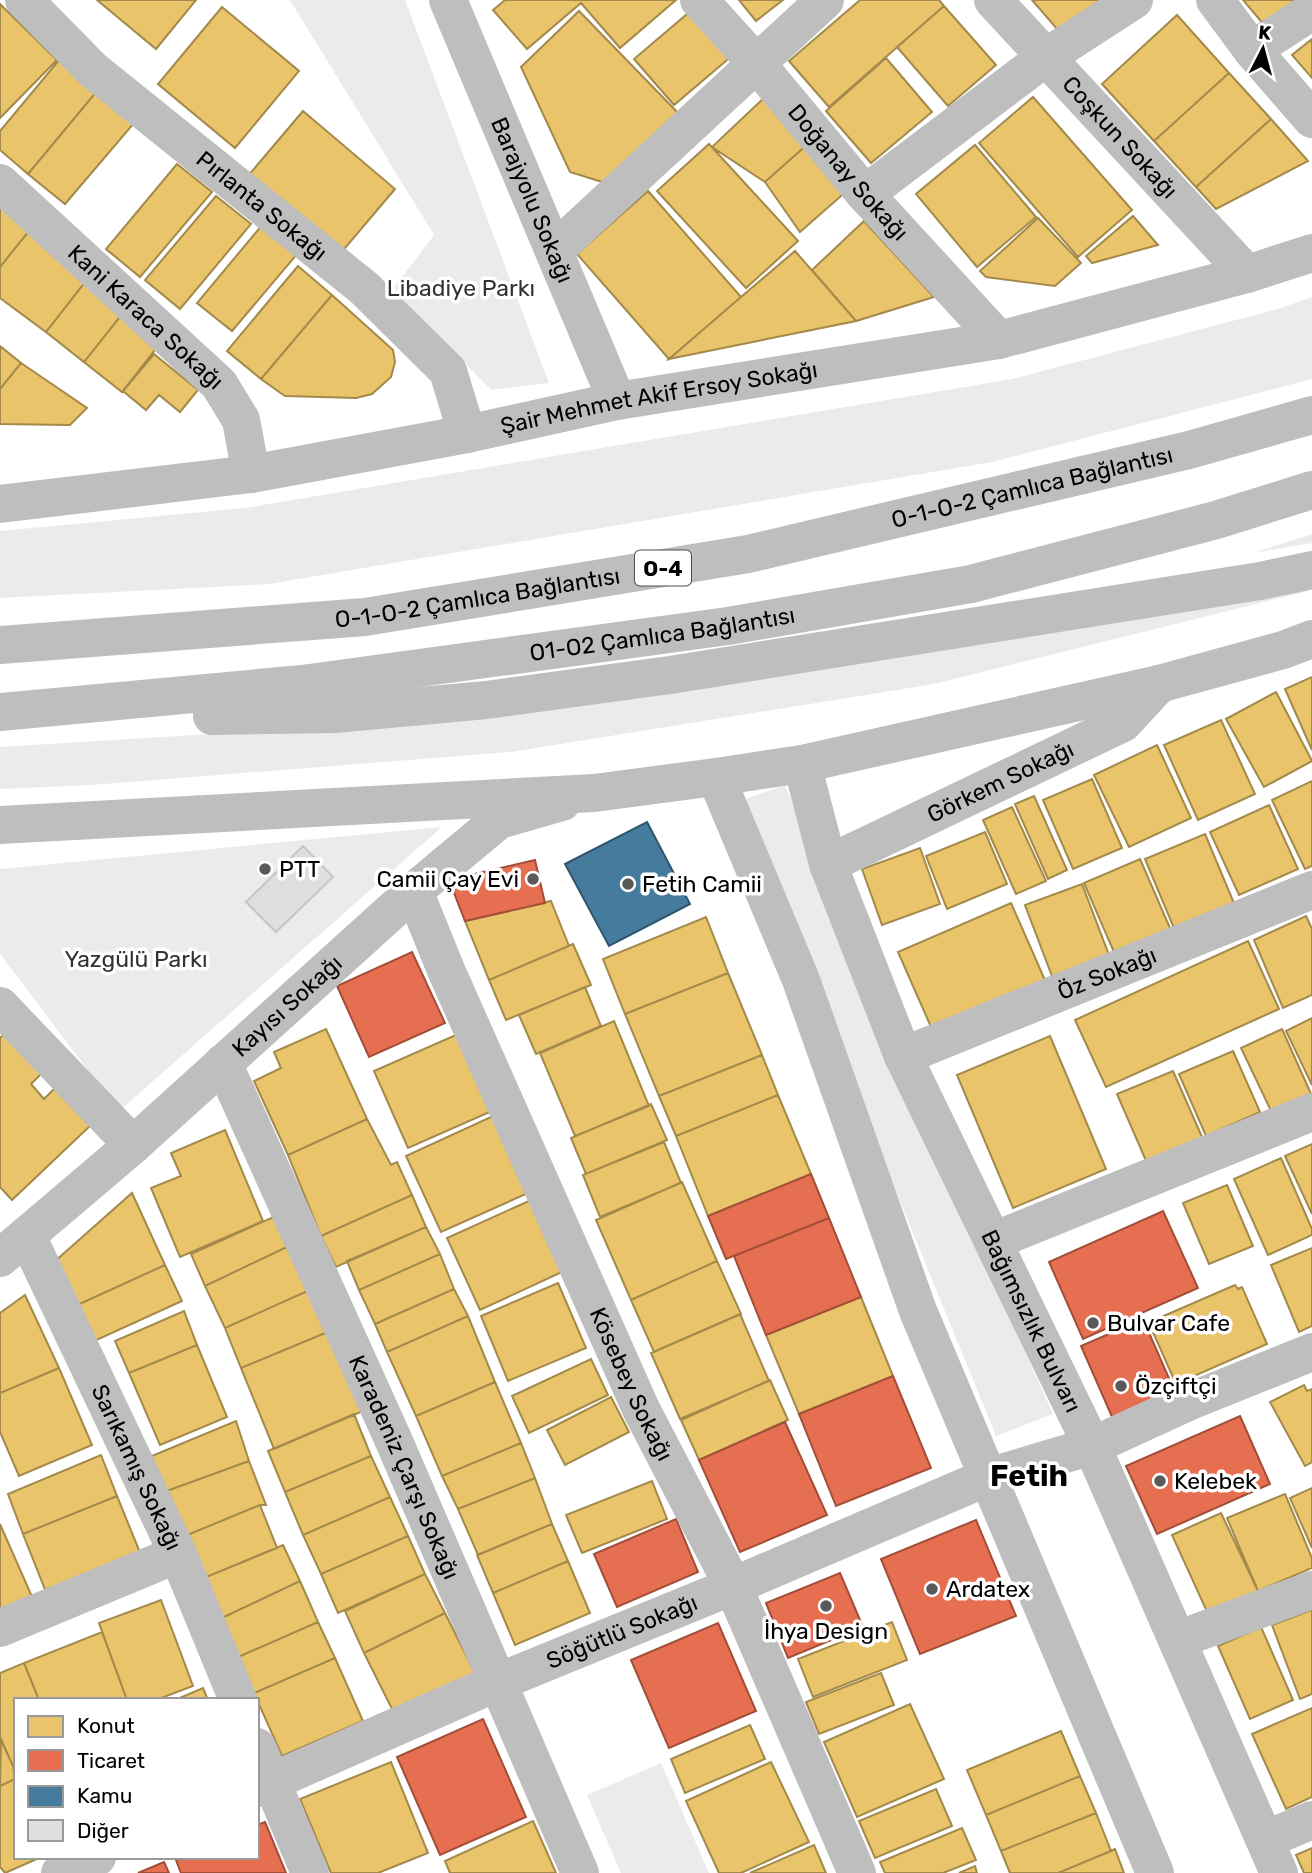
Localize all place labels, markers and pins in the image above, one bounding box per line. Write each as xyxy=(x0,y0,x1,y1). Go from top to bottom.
place label: PTT xyxy=(279,855,320,883)
marker: PTT xyxy=(257,861,273,877)
place label: Camii Çay Evi xyxy=(376,865,519,893)
place label: Fetih Camii xyxy=(642,870,762,898)
marker: Camii Çay Evi xyxy=(525,871,541,887)
marker: Fetih Camii xyxy=(620,876,636,892)
place label: Bulvar Cafe xyxy=(1107,1309,1230,1337)
marker: Bulvar Cafe xyxy=(1085,1315,1101,1331)
place label: Özçiftçi xyxy=(1135,1372,1217,1400)
marker: Özçiftçi xyxy=(1113,1378,1129,1394)
place label: Kelebek xyxy=(1174,1467,1257,1495)
marker: Kelebek xyxy=(1152,1473,1168,1489)
place label: Ardatex xyxy=(946,1575,1030,1603)
marker: Ardatex xyxy=(924,1581,940,1597)
marker: İhya Design xyxy=(818,1598,834,1614)
place label: İhya Design xyxy=(764,1617,888,1645)

